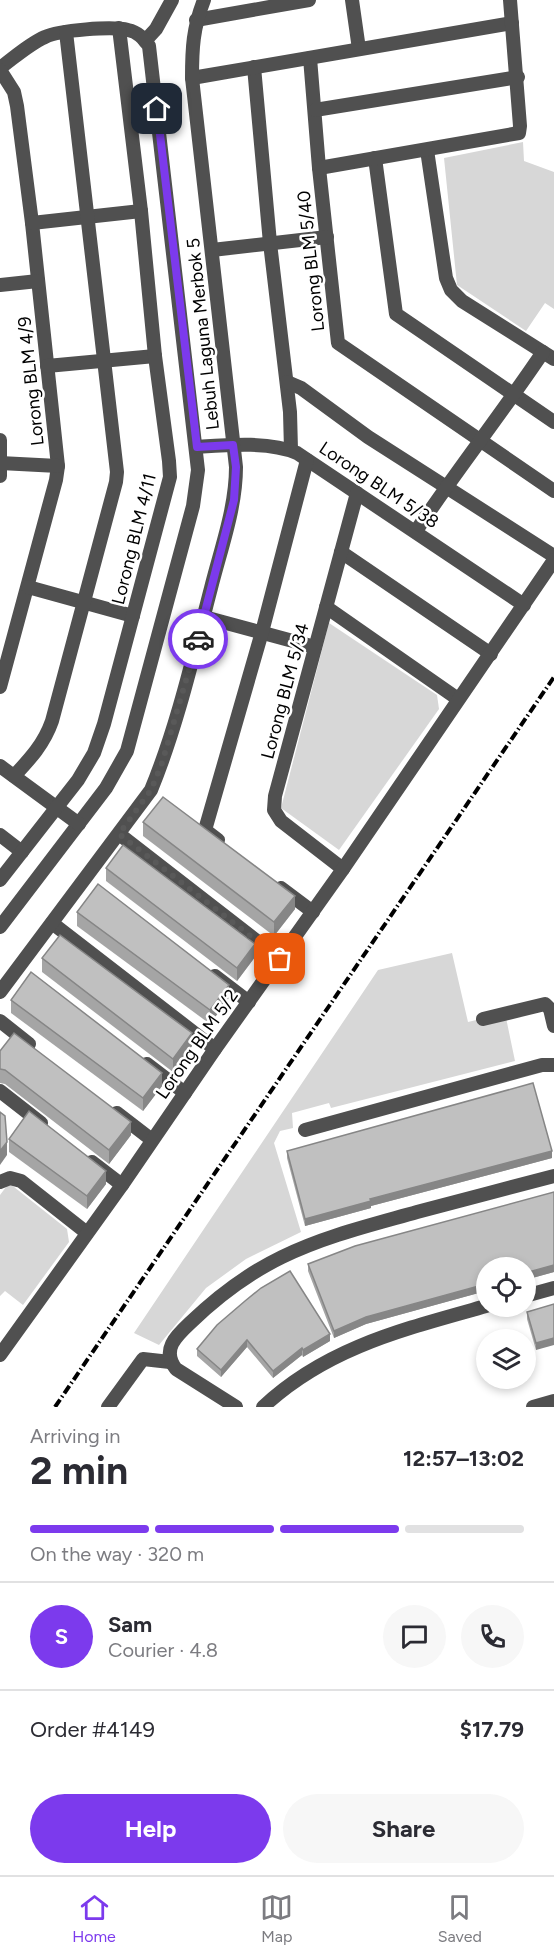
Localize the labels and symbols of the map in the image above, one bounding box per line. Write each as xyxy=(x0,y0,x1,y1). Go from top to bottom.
pin xyxy=(131,83,182,134)
street label: Lorong BLM 5/40 xyxy=(293,189,329,333)
street label: Lebuh Laguna Merbok 5 xyxy=(182,237,224,431)
street label: Lorong BLM 4/9 xyxy=(13,315,49,447)
street label: Lorong BLM 5/38 xyxy=(315,437,443,533)
street label: Lorong BLM 4/11 xyxy=(107,471,161,607)
courier xyxy=(168,609,228,669)
street label: Lorong BLM 5/34 xyxy=(256,621,314,761)
pin xyxy=(254,933,305,984)
street label: Lorong BLM 5/2 xyxy=(151,985,243,1103)

